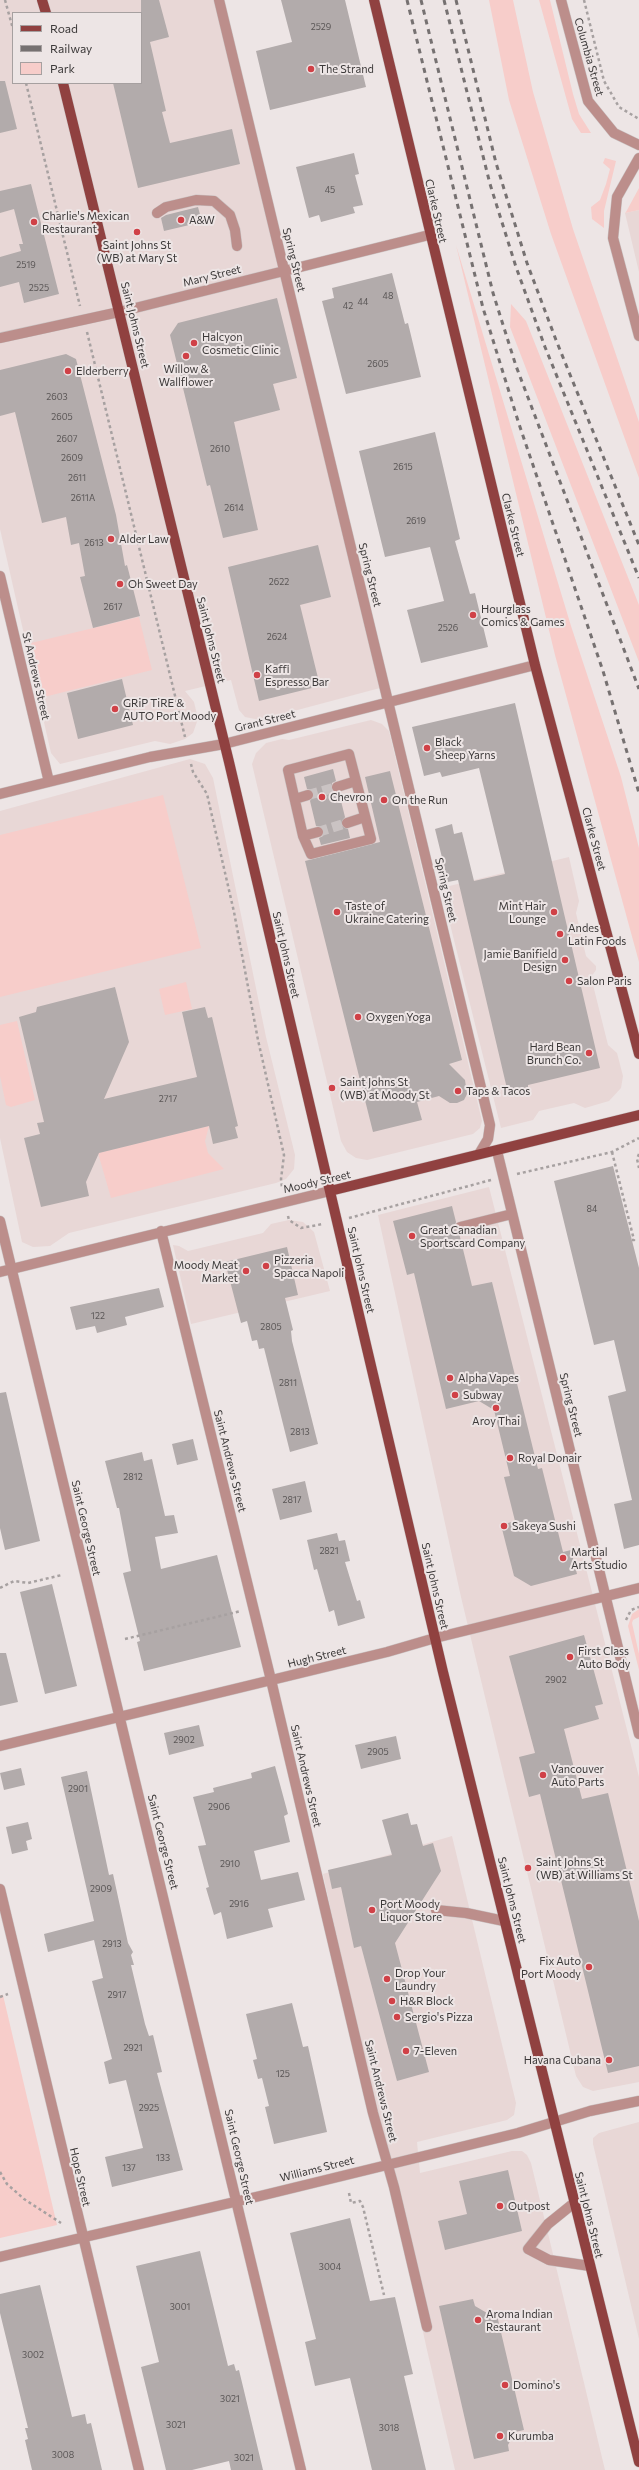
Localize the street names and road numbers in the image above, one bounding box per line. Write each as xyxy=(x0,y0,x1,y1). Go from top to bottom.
street label: Columbia Street xyxy=(572,16,606,98)
street label: Clarke Street xyxy=(422,178,450,244)
street label: Spring Street xyxy=(280,227,308,293)
street label: Mary Street xyxy=(182,262,242,290)
street label: Saint Johns Street xyxy=(118,280,152,370)
street label: Clarke Street xyxy=(499,492,527,558)
street label: Spring Street xyxy=(356,542,384,608)
street label: Saint Johns Street xyxy=(194,595,228,685)
street label: St Andrews Street xyxy=(19,631,53,721)
street label: Grant Street xyxy=(233,707,297,735)
street label: Clarke Street xyxy=(579,806,609,872)
street label: Spring Street xyxy=(432,857,460,923)
street label: Saint Johns Street xyxy=(270,910,302,1000)
street label: Moody Street xyxy=(282,1168,352,1196)
street label: Saint Johns Street xyxy=(345,1225,377,1315)
street label: Spring Street xyxy=(557,1372,585,1438)
street label: Saint Andrews Street xyxy=(211,1408,249,1514)
street label: Saint George Street xyxy=(69,1479,103,1577)
street label: Saint Johns Street xyxy=(419,1541,451,1631)
street label: Hugh Street xyxy=(286,1643,348,1671)
street label: Saint Andrews Street xyxy=(288,1723,324,1829)
street label: Saint George Street xyxy=(145,1793,181,1891)
street label: Saint Johns Street xyxy=(495,1855,529,1945)
street label: Saint Andrews Street xyxy=(362,2038,400,2144)
street label: Saint George Street xyxy=(222,2108,256,2206)
street label: Hope Street xyxy=(67,2146,93,2208)
street label: Williams Street xyxy=(279,2153,355,2185)
street label: Saint Johns Street xyxy=(572,2170,606,2260)

